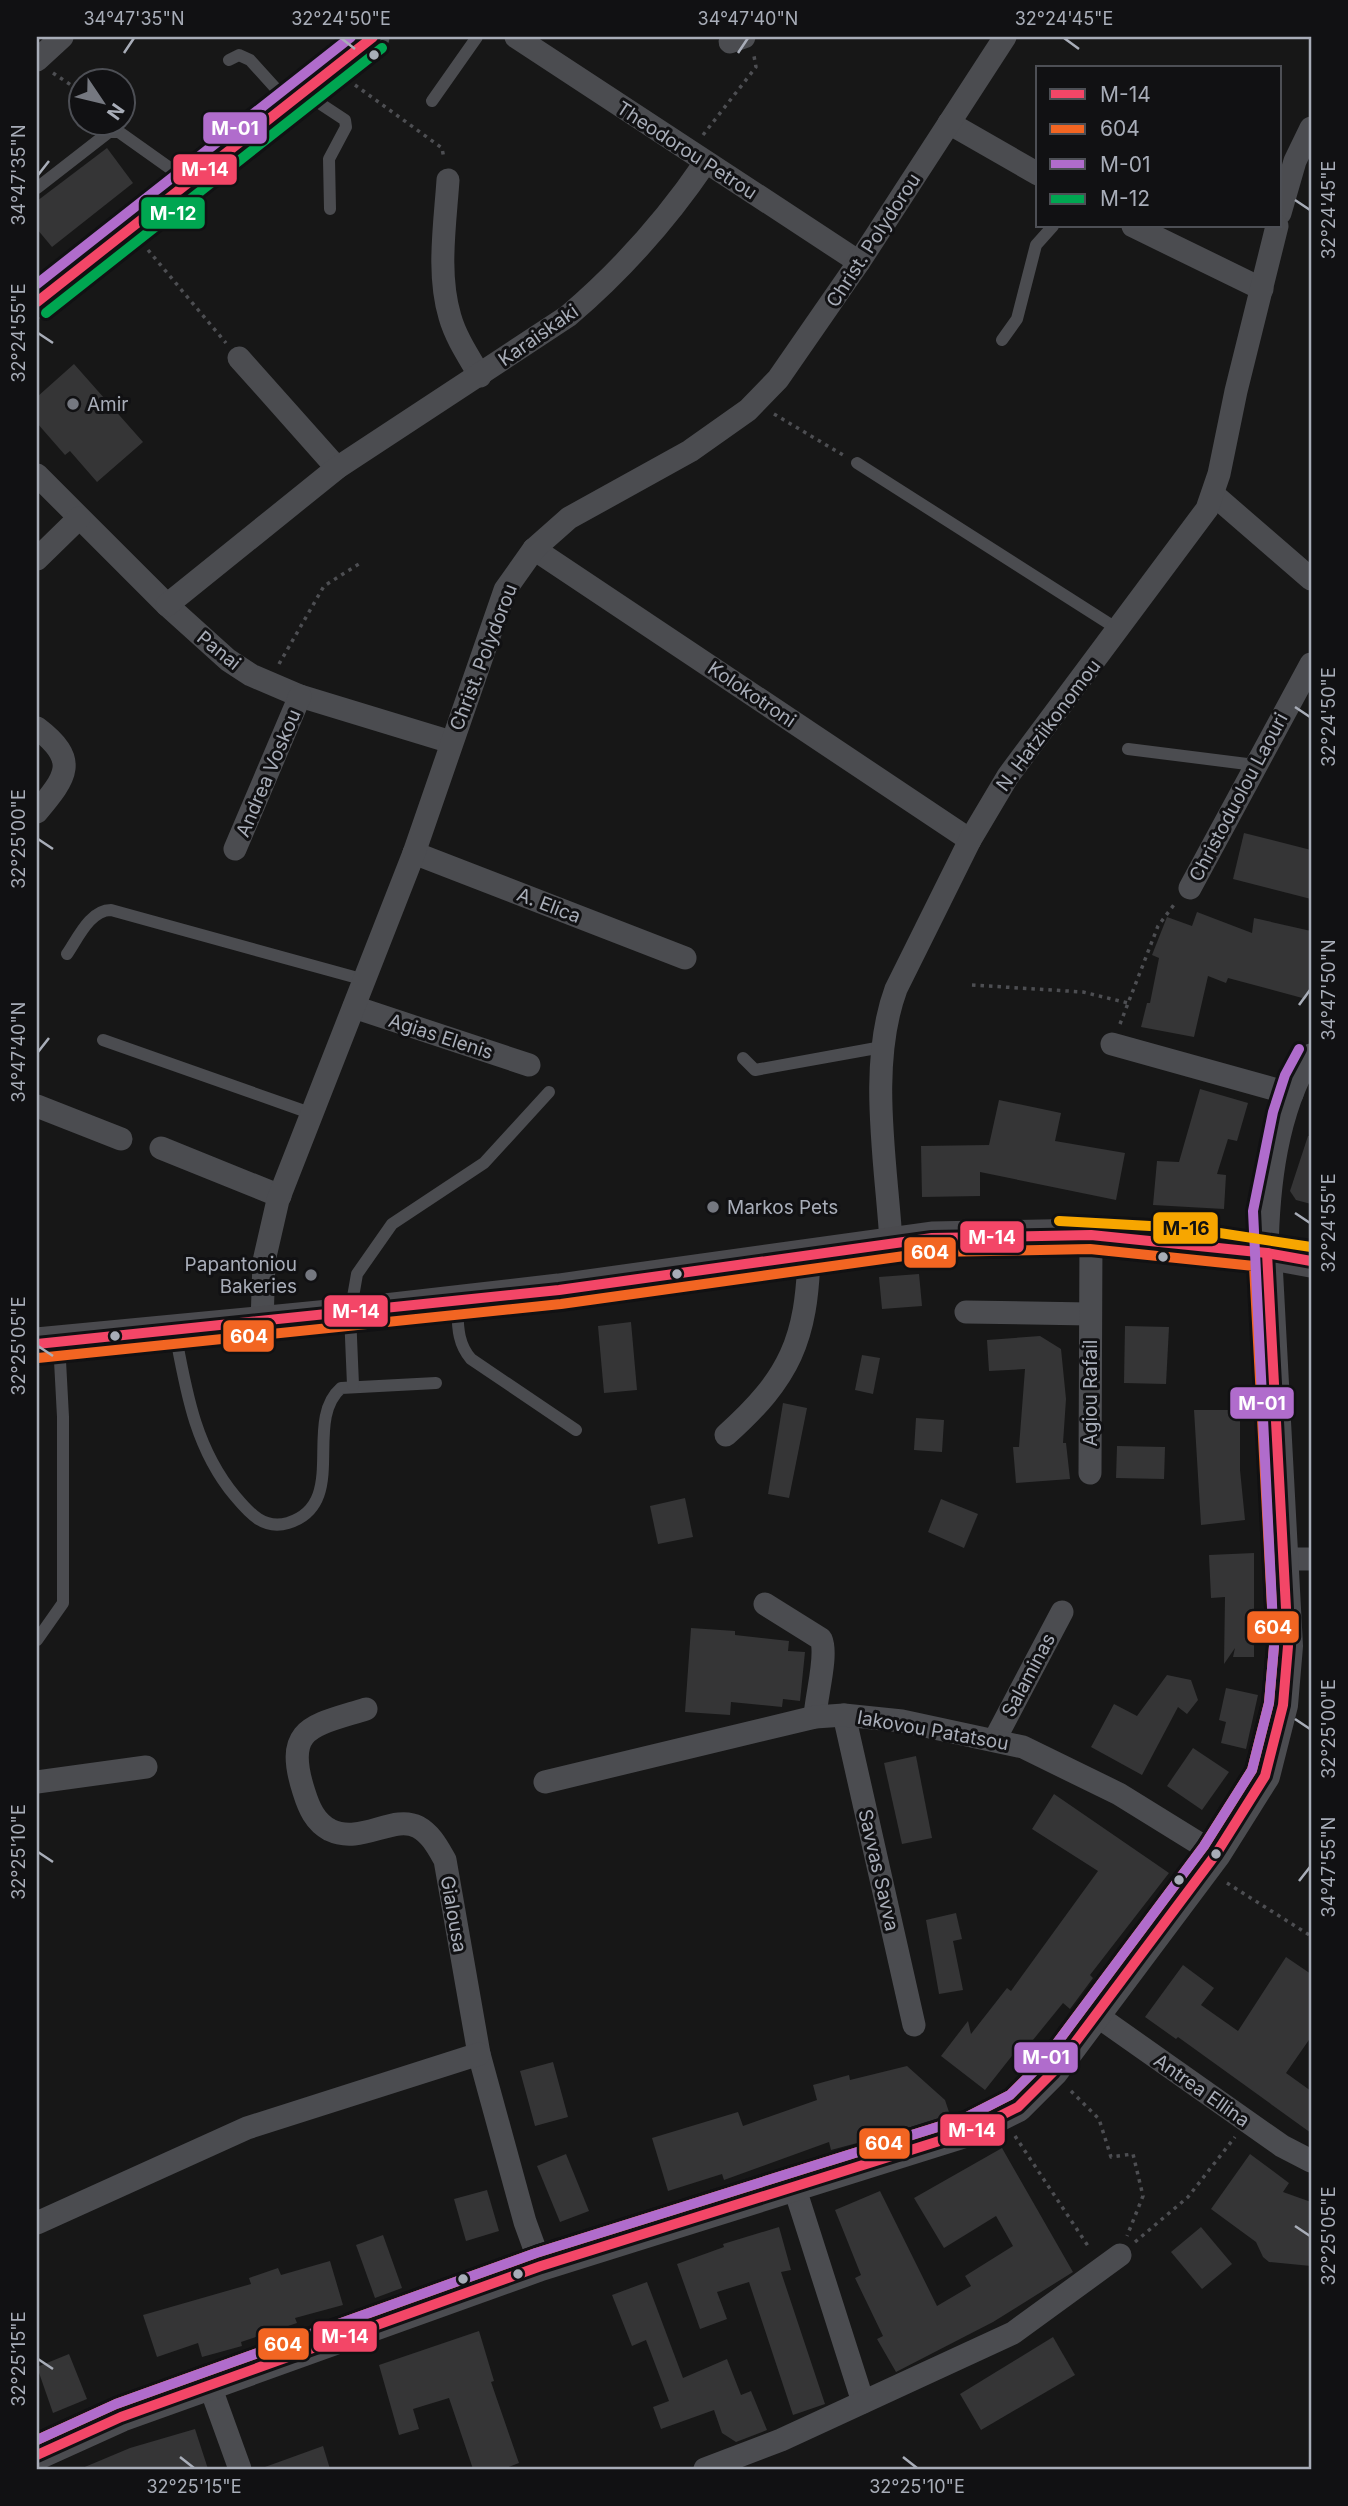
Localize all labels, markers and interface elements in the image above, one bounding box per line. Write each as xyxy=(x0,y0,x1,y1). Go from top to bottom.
text: 34°47'35"N xyxy=(84,8,185,29)
text: 32°24'50"E xyxy=(291,8,391,29)
text: 34°47'40"N xyxy=(698,8,798,29)
text: 32°24'45"E xyxy=(1015,8,1113,29)
unlabelled marker xyxy=(367,48,381,62)
north arrow xyxy=(66,66,136,136)
legend xyxy=(1036,66,1282,228)
text: M-14 xyxy=(1100,82,1151,107)
street label: Theodorou Petrou xyxy=(612,96,761,204)
text: N xyxy=(102,99,129,124)
line badge: M-01 xyxy=(202,111,268,145)
text: 604 xyxy=(1100,116,1140,141)
text: M-01 xyxy=(211,117,259,140)
text: 34°47'35"N xyxy=(8,125,29,226)
text: M-01 xyxy=(1100,152,1150,177)
line badge: M-14 xyxy=(172,153,238,186)
text: M-14 xyxy=(181,158,229,181)
text: 32°24'45"E xyxy=(1318,161,1339,259)
street label: Christ. Polydorou xyxy=(822,169,925,312)
text: M-12 xyxy=(1100,186,1150,211)
line badge: M-12 xyxy=(140,196,206,230)
text: M-12 xyxy=(150,202,196,225)
text: 32°24'55"E xyxy=(8,283,29,383)
street label: Karaiskaki xyxy=(494,300,583,371)
place label: Amir xyxy=(87,393,129,416)
marker: Amir xyxy=(65,396,81,412)
street label: Christ. Polydorou xyxy=(445,581,522,734)
street label: Panai xyxy=(192,626,245,675)
street label: N. Hatziikonomou xyxy=(991,655,1105,796)
street label: Kolokotroni xyxy=(703,657,800,732)
text: 32°24'50"E xyxy=(1318,667,1339,767)
street label: Andrea Voskou xyxy=(231,706,306,840)
street label: Christoduolou Laouri xyxy=(1184,709,1293,885)
text: 32°25'00"E xyxy=(8,789,29,889)
street label: A. Elica xyxy=(514,883,584,928)
text: 34°47'50"N xyxy=(1318,939,1339,1041)
text: 34°47'40"N xyxy=(8,1002,29,1102)
street label: Agias Elenis xyxy=(386,1009,496,1064)
text: 32°24'55"E xyxy=(1318,1173,1339,1273)
place label: Markos Pets xyxy=(727,1196,838,1219)
marker: Markos Pets xyxy=(705,1199,721,1215)
line badge: M-16 xyxy=(1152,1211,1219,1245)
text: M-16 xyxy=(1162,1217,1210,1240)
line badge: M-14 xyxy=(959,1220,1025,1254)
text: M-14 xyxy=(968,1226,1016,1249)
line badge: 604 xyxy=(903,1236,957,1269)
text: 604 xyxy=(911,1241,949,1264)
unlabelled marker xyxy=(1156,1250,1170,1264)
place label: Papantoniou Bakeries xyxy=(185,1253,297,1298)
marker: Papantoniou Bakeries xyxy=(303,1267,319,1283)
unlabelled marker xyxy=(670,1267,684,1281)
line badge: M-14 xyxy=(323,1294,389,1328)
text: 32°25'05"E xyxy=(8,1296,29,1396)
text: M-14 xyxy=(332,1300,380,1323)
line badge: 604 xyxy=(222,1319,275,1353)
text: 604 xyxy=(230,1325,268,1348)
unlabelled marker xyxy=(108,1329,122,1343)
street label: Agiou Rafail xyxy=(1079,1340,1102,1446)
line badge: M-01 xyxy=(1229,1386,1295,1420)
text: M-01 xyxy=(1238,1392,1286,1415)
line badge: 604 xyxy=(1246,1610,1300,1644)
text: 604 xyxy=(1254,1616,1292,1639)
street label: Salaminas xyxy=(997,1630,1060,1721)
text: 32°25'00"E xyxy=(1318,1679,1339,1779)
street label: Iakovou Patatsou xyxy=(855,1706,1011,1755)
text: 32°25'10"E xyxy=(8,1804,29,1900)
street label: Savvas Savva xyxy=(853,1807,904,1933)
text: 34°47'55"N xyxy=(1318,1817,1339,1917)
unlabelled marker xyxy=(1209,1847,1223,1861)
unlabelled marker xyxy=(1172,1873,1186,1887)
street label: Gialousa xyxy=(435,1874,472,1954)
line badge: M-01 xyxy=(1013,2041,1079,2074)
text: M-01 xyxy=(1022,2046,1070,2069)
street label: Antrea Ellina xyxy=(1149,2049,1254,2132)
line badge: M-14 xyxy=(939,2113,1006,2147)
text: M-14 xyxy=(948,2119,996,2142)
line badge: 604 xyxy=(858,2127,911,2160)
text: 604 xyxy=(865,2132,903,2155)
text: 32°25'05"E xyxy=(1318,2186,1339,2286)
unlabelled marker xyxy=(511,2267,525,2281)
unlabelled marker xyxy=(456,2272,470,2286)
text: 32°25'15"E xyxy=(8,2311,29,2407)
line badge: M-14 xyxy=(312,2320,378,2353)
text: M-14 xyxy=(321,2325,369,2348)
line badge: 604 xyxy=(257,2327,310,2361)
text: 604 xyxy=(264,2333,302,2356)
text: 32°25'15"E xyxy=(146,2476,242,2497)
text: 32°25'10"E xyxy=(869,2476,965,2497)

